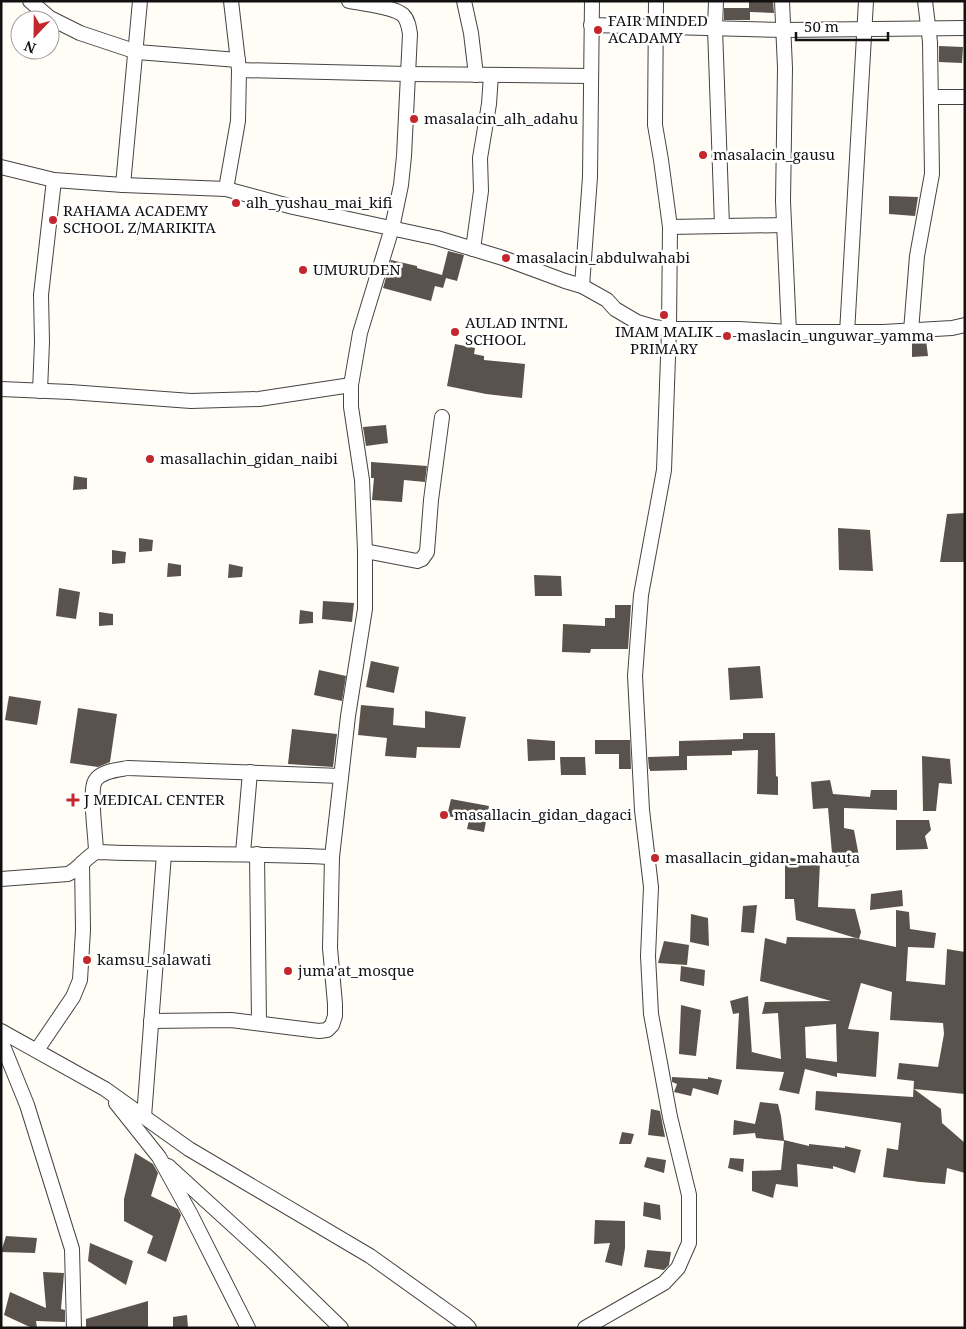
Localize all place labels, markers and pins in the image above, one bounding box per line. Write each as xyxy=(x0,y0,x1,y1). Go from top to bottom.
place label: FAIR MINDED ACADAMY xyxy=(608,10,708,47)
marker: FAIR MINDED ACADAMY xyxy=(592,24,604,36)
place label: masalacin_alh_adahu xyxy=(424,108,579,128)
marker: masalacin_alh_adahu xyxy=(408,113,420,125)
place label: masalacin_gausu xyxy=(713,144,835,164)
marker: masalacin_gausu xyxy=(697,149,709,161)
place label: alh_yushau_mai_kifi xyxy=(246,192,393,212)
marker: alh_yushau_mai_kifi xyxy=(230,197,242,209)
place label: RAHAMA ACADEMY SCHOOL Z/MARIKITA xyxy=(63,200,216,237)
marker: RAHAMA ACADEMY SCHOOL Z/MARIKITA xyxy=(47,214,59,226)
place label: masalacin_abdulwahabi xyxy=(516,247,690,267)
marker: masalacin_abdulwahabi xyxy=(500,252,512,264)
place label: UMURUDEN xyxy=(313,259,401,279)
marker: UMURUDEN xyxy=(297,264,309,276)
marker: IMAM MALIK PRIMARY xyxy=(658,309,670,321)
place label: AULAD INTNL SCHOOL xyxy=(465,312,568,349)
place label: IMAM MALIK PRIMARY xyxy=(615,321,714,358)
place label: maslacin_unguwar_yamma xyxy=(737,325,934,345)
marker: AULAD INTNL SCHOOL xyxy=(449,326,461,338)
marker: maslacin_unguwar_yamma xyxy=(721,330,733,342)
place label: masallachin_gidan_naibi xyxy=(160,448,338,468)
marker: masallachin_gidan_naibi xyxy=(144,453,156,465)
place label: J MEDICAL CENTER xyxy=(83,789,225,809)
marker: J MEDICAL CENTER xyxy=(66,793,80,807)
place label: masallacin_gidan_dagaci xyxy=(454,804,632,824)
marker: masallacin_gidan_dagaci xyxy=(438,809,450,821)
place label: masallacin_gidan_mahauta xyxy=(665,847,860,867)
marker: masallacin_gidan_mahauta xyxy=(649,852,661,864)
place label: kamsu_salawati xyxy=(97,949,212,969)
marker: kamsu_salawati xyxy=(81,954,93,966)
place label: juma'at_mosque xyxy=(297,960,414,980)
marker: juma'at_mosque xyxy=(282,965,294,977)

